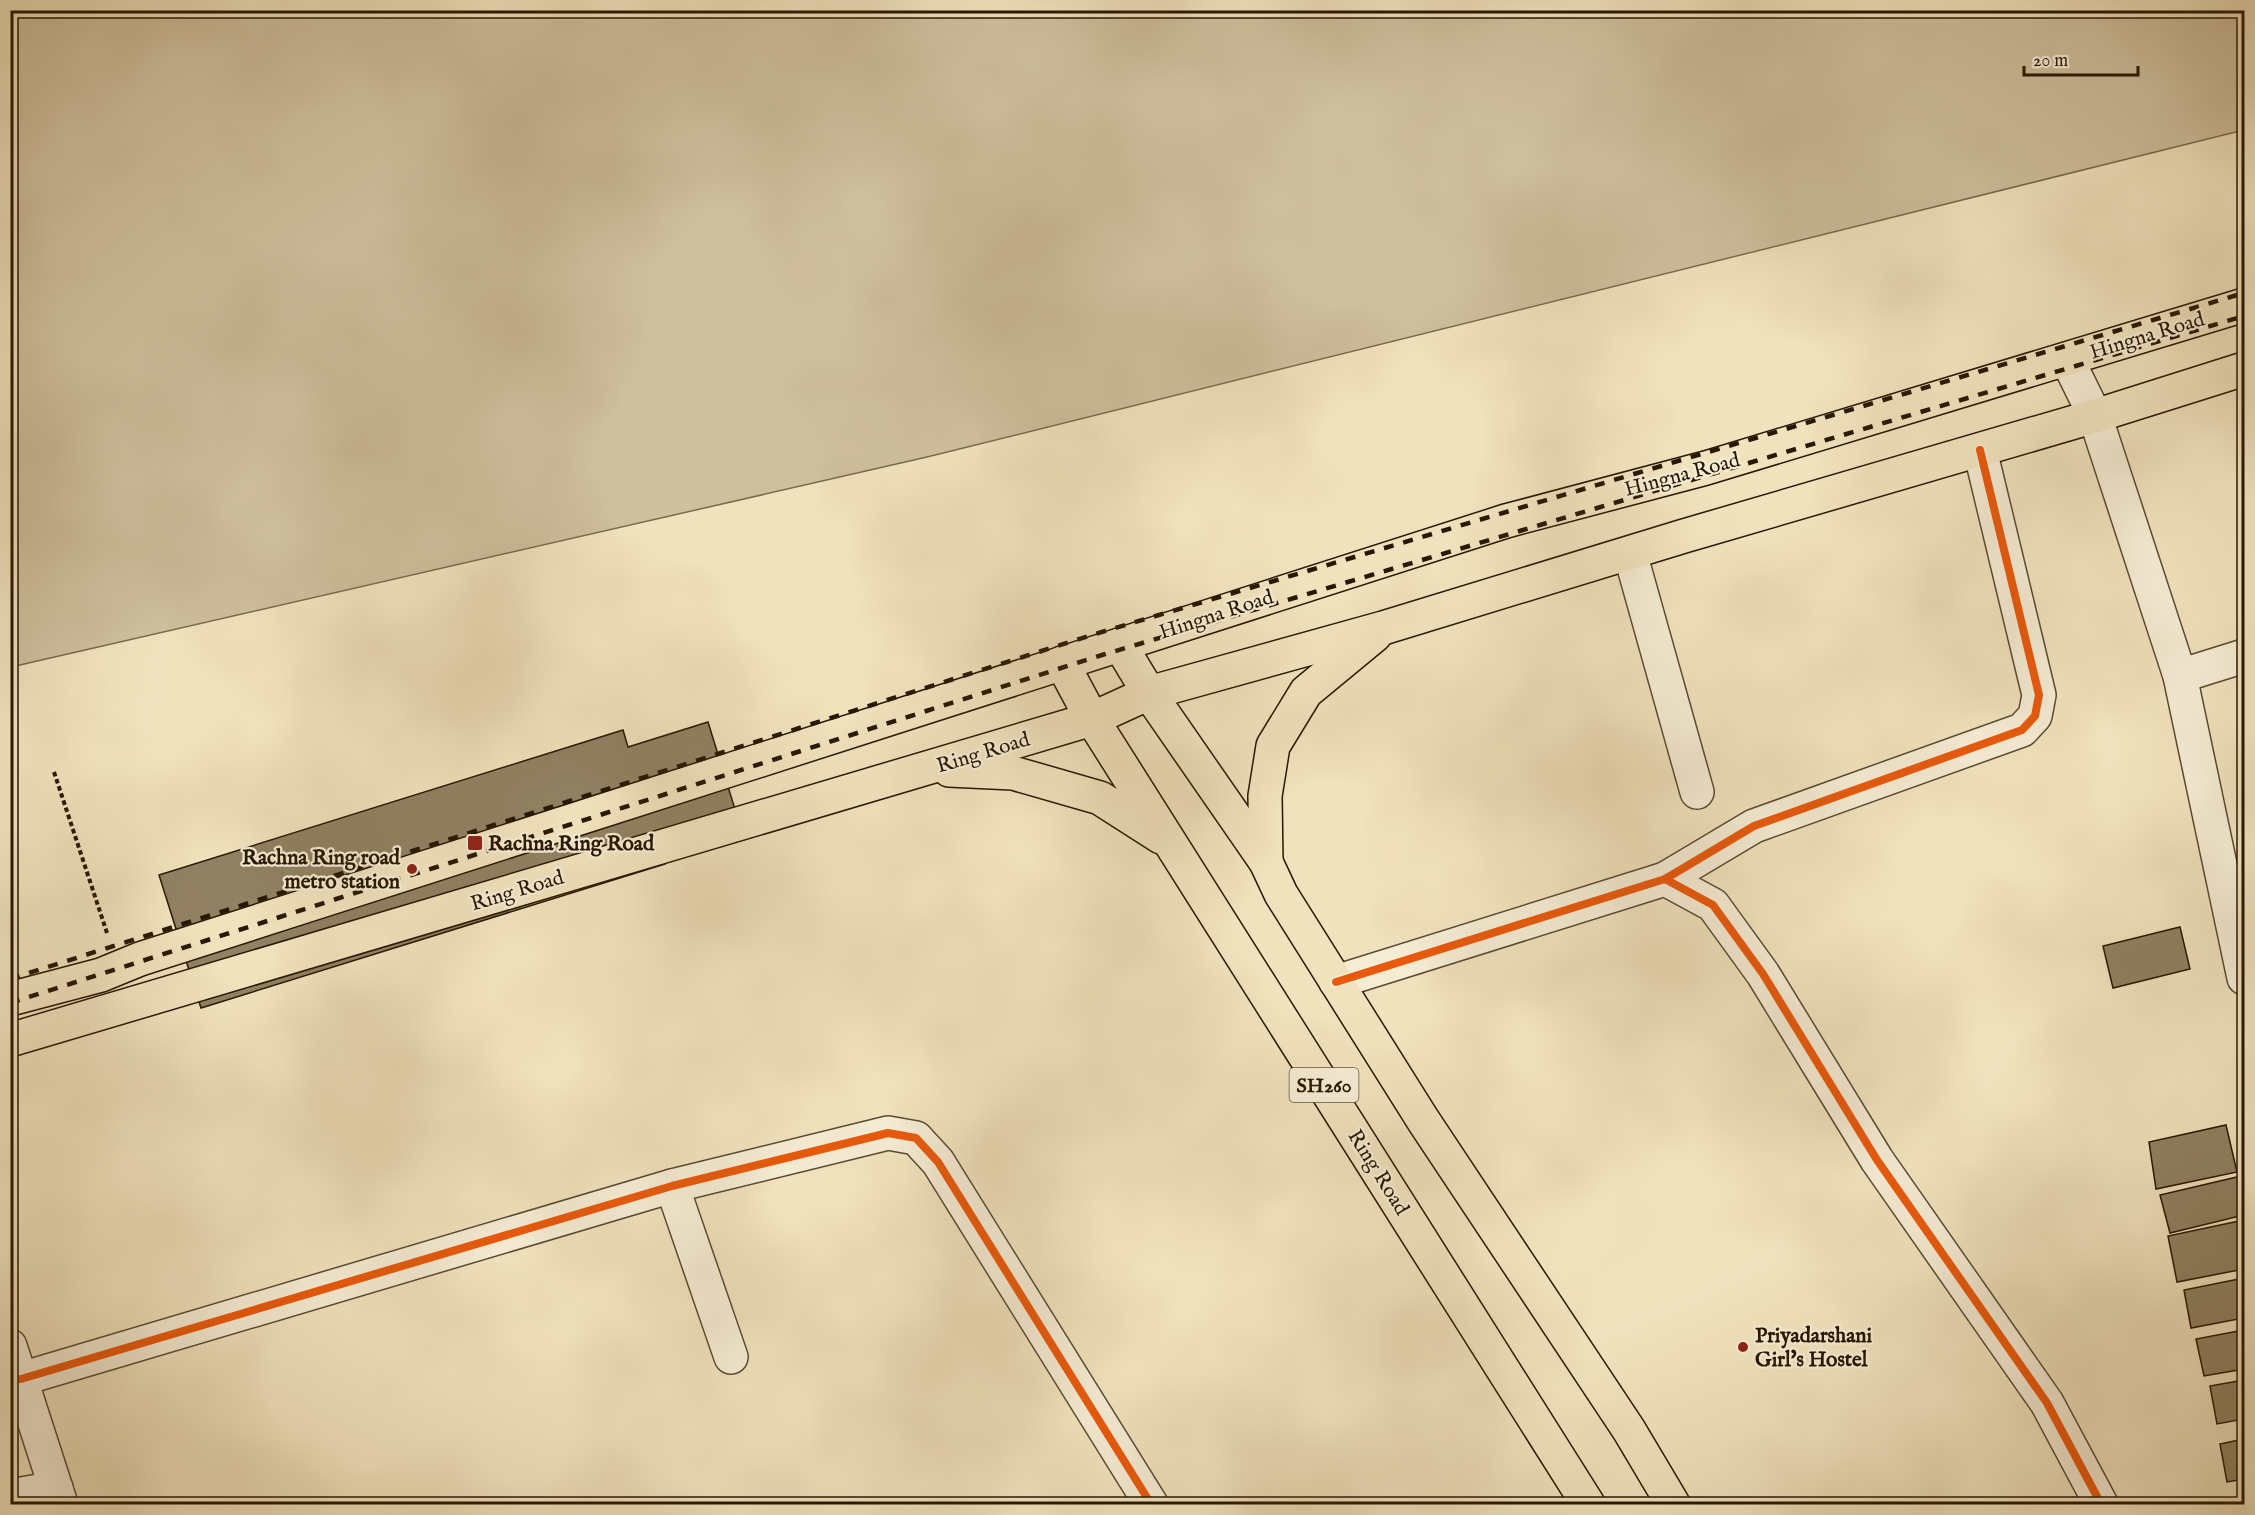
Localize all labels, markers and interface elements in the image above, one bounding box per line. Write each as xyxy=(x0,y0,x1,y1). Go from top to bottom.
scale bar xyxy=(2024,39,2138,77)
text: 20 m xyxy=(2033,50,2068,73)
street label: Hingna Road xyxy=(2087,306,2209,367)
street label: Hingna Road xyxy=(1622,447,1744,504)
street label: Hingna Road xyxy=(1156,584,1278,647)
street label: Ring Road xyxy=(934,726,1034,780)
place label: Rachna Ring Road xyxy=(488,831,655,858)
marker: Rachna Ring Road xyxy=(466,834,484,852)
place label: Rachna Ring road metro station xyxy=(242,845,401,896)
marker: Rachna Ring road metro station xyxy=(405,862,419,876)
street label: Ring Road xyxy=(468,864,568,918)
road number: SH260 xyxy=(1290,1068,1358,1102)
street label: Ring Road xyxy=(1341,1125,1415,1221)
place label: Priyadarshani Girl's Hostel xyxy=(1755,1323,1872,1374)
marker: Priyadarshani Girl's Hostel xyxy=(1736,1340,1750,1354)

